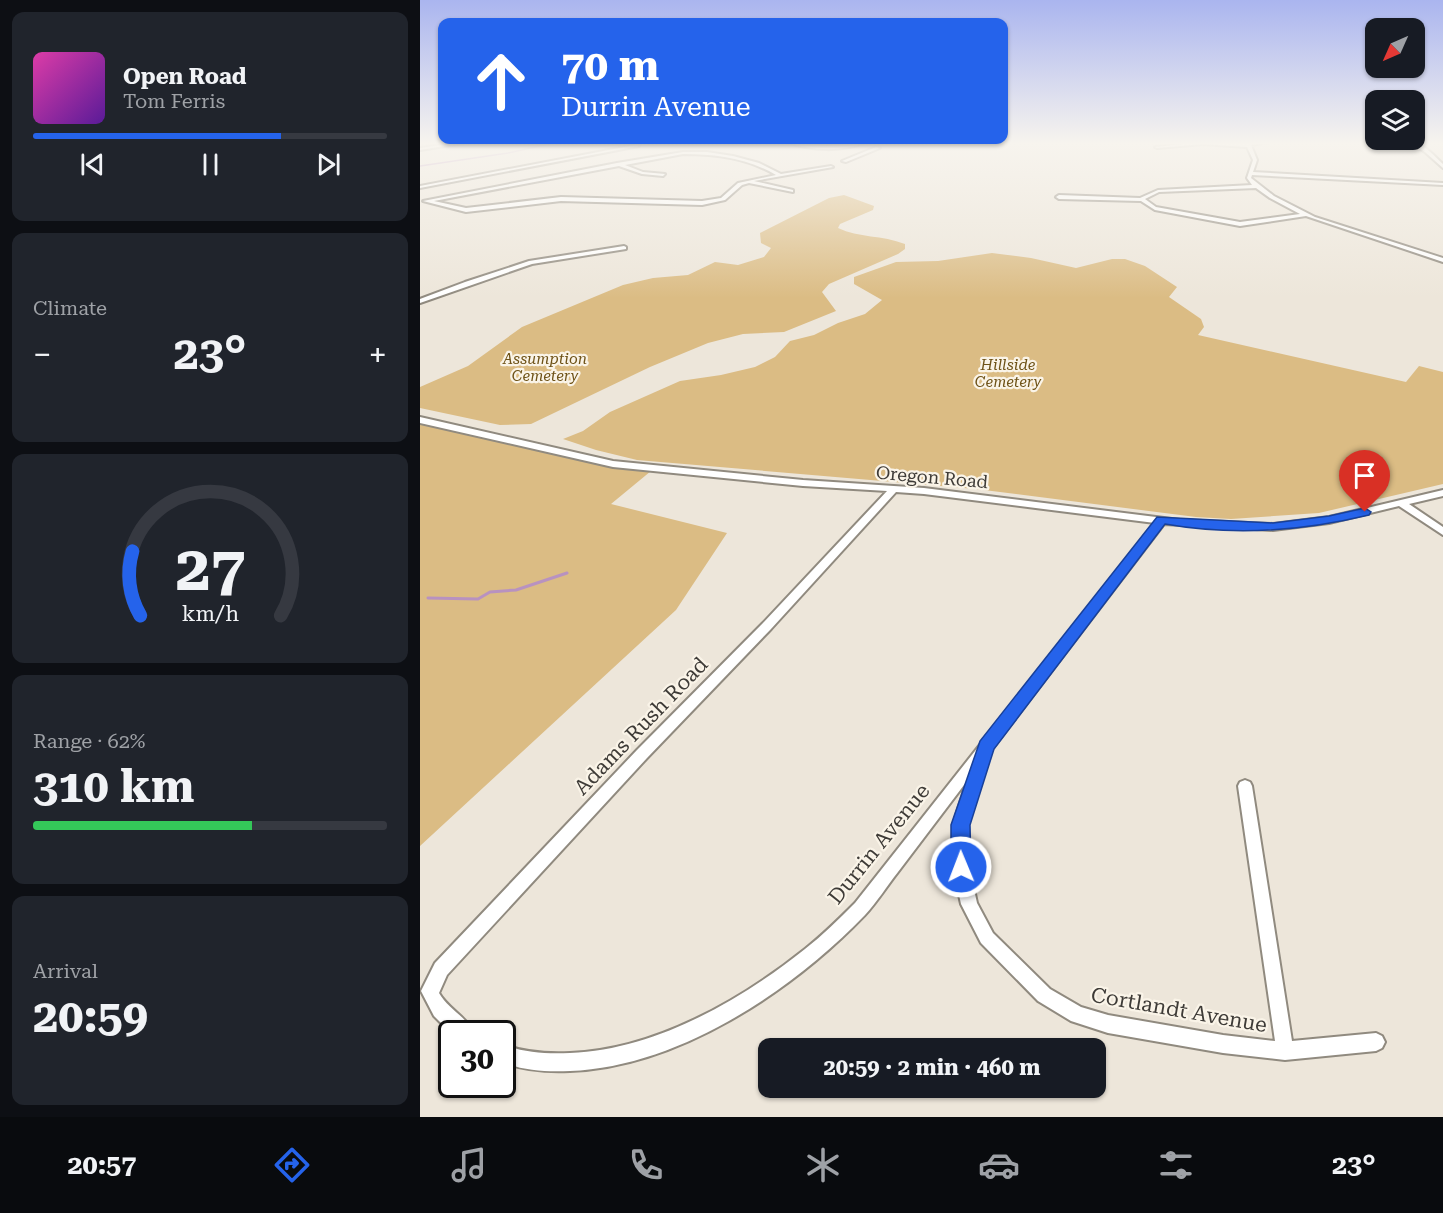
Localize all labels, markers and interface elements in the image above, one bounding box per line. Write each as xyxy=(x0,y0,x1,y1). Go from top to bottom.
north arrow xyxy=(1365,18,1425,78)
map controls xyxy=(1365,18,1425,150)
text: 70 m xyxy=(561,41,659,90)
icon: ahead xyxy=(462,42,540,120)
text: Open Road xyxy=(123,64,246,89)
text: Tom Ferris xyxy=(123,89,225,113)
button: layers xyxy=(1365,90,1425,150)
text: Durrin Avenue xyxy=(561,91,751,123)
icon: previous xyxy=(76,148,109,181)
icon: pause xyxy=(194,148,227,181)
icon: next xyxy=(312,148,345,181)
text: Climate xyxy=(33,296,107,320)
text: 23° xyxy=(174,327,246,380)
text: − xyxy=(33,335,51,374)
text: + xyxy=(369,335,387,374)
park label: Assumption Cemetery xyxy=(502,350,587,385)
park label: Hillside Cemetery xyxy=(975,356,1041,391)
pin xyxy=(1339,450,1390,512)
icon: arrive xyxy=(1348,459,1381,492)
street label: Oregon Road xyxy=(875,462,989,492)
text: 27 xyxy=(175,532,245,605)
text: km/h xyxy=(181,601,239,626)
street label: Adams Rush Road xyxy=(569,652,713,800)
text: Range · 62% xyxy=(33,729,145,753)
text: 310 km xyxy=(33,760,194,813)
street label: Durrin Avenue xyxy=(823,779,935,909)
position arrow xyxy=(929,835,993,899)
text: Arrival xyxy=(33,959,98,983)
street label: Cortlandt Avenue xyxy=(1089,983,1269,1037)
text: 20:59 xyxy=(33,990,148,1043)
speed limit sign: 30 xyxy=(438,1020,516,1098)
text: 20:59 · 2 min · 460 m xyxy=(823,1055,1041,1080)
icon: directions xyxy=(271,1144,313,1186)
icon: music xyxy=(448,1144,490,1186)
icon: phone xyxy=(625,1144,667,1186)
icon: climate xyxy=(802,1144,844,1186)
icon: car xyxy=(978,1144,1020,1186)
icon: filters xyxy=(1155,1144,1197,1186)
text: 20:57 xyxy=(67,1149,136,1181)
text: 23° xyxy=(1332,1149,1376,1181)

